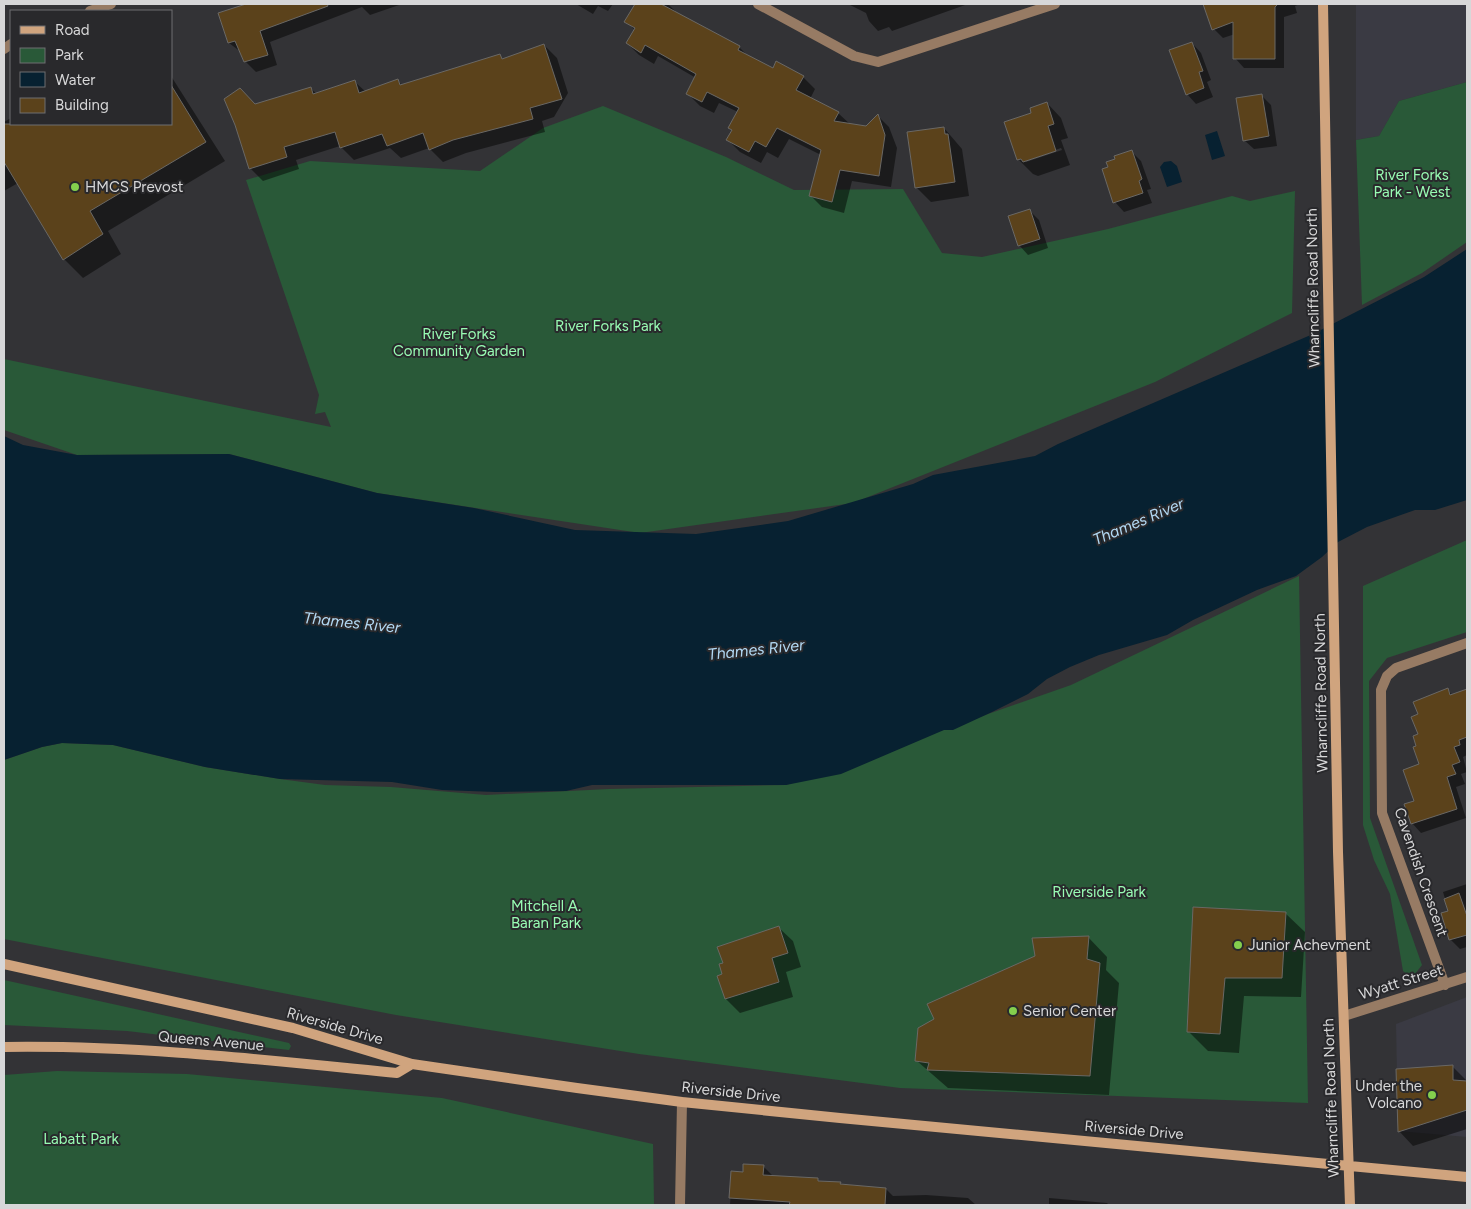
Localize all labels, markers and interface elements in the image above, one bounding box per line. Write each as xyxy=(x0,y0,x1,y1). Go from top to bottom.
legend xyxy=(10,10,172,125)
text: Road xyxy=(55,21,90,39)
text: Park xyxy=(55,46,84,64)
text: Water xyxy=(55,71,95,89)
text: Building xyxy=(55,96,109,114)
park label: River Forks Park - West xyxy=(1374,166,1451,201)
place label: HMCS Prevost xyxy=(85,178,184,196)
marker: HMCS Prevost xyxy=(69,181,81,193)
street label: Wharncliffe Road North xyxy=(1303,208,1323,368)
park label: River Forks Park xyxy=(555,317,662,335)
park label: River Forks Community Garden xyxy=(393,325,525,360)
water label: Thames River xyxy=(1090,494,1187,549)
water label: Thames River xyxy=(303,608,402,637)
street label: Wharncliffe Road North xyxy=(1311,613,1331,773)
water label: Thames River xyxy=(707,635,806,664)
street label: Cavendish Crescent xyxy=(1390,805,1452,939)
park label: Riverside Park xyxy=(1052,883,1146,901)
park label: Mitchell A. Baran Park xyxy=(511,897,582,932)
place label: Junior Achevment xyxy=(1248,936,1371,954)
marker: Junior Achevment xyxy=(1232,939,1244,951)
street label: Wyatt Street xyxy=(1357,961,1445,1003)
place label: Senior Center xyxy=(1023,1002,1116,1020)
street label: Riverside Drive xyxy=(285,1004,385,1048)
marker: Senior Center xyxy=(1007,1005,1019,1017)
street label: Wharncliffe Road North xyxy=(1319,1018,1343,1178)
street label: Queens Avenue xyxy=(157,1027,265,1055)
place label: Under the Volcano xyxy=(1355,1077,1422,1112)
street label: Riverside Drive xyxy=(681,1078,781,1106)
marker: Under the Volcano xyxy=(1426,1089,1438,1101)
street label: Riverside Drive xyxy=(1084,1117,1184,1143)
park label: Labatt Park xyxy=(43,1130,119,1148)

